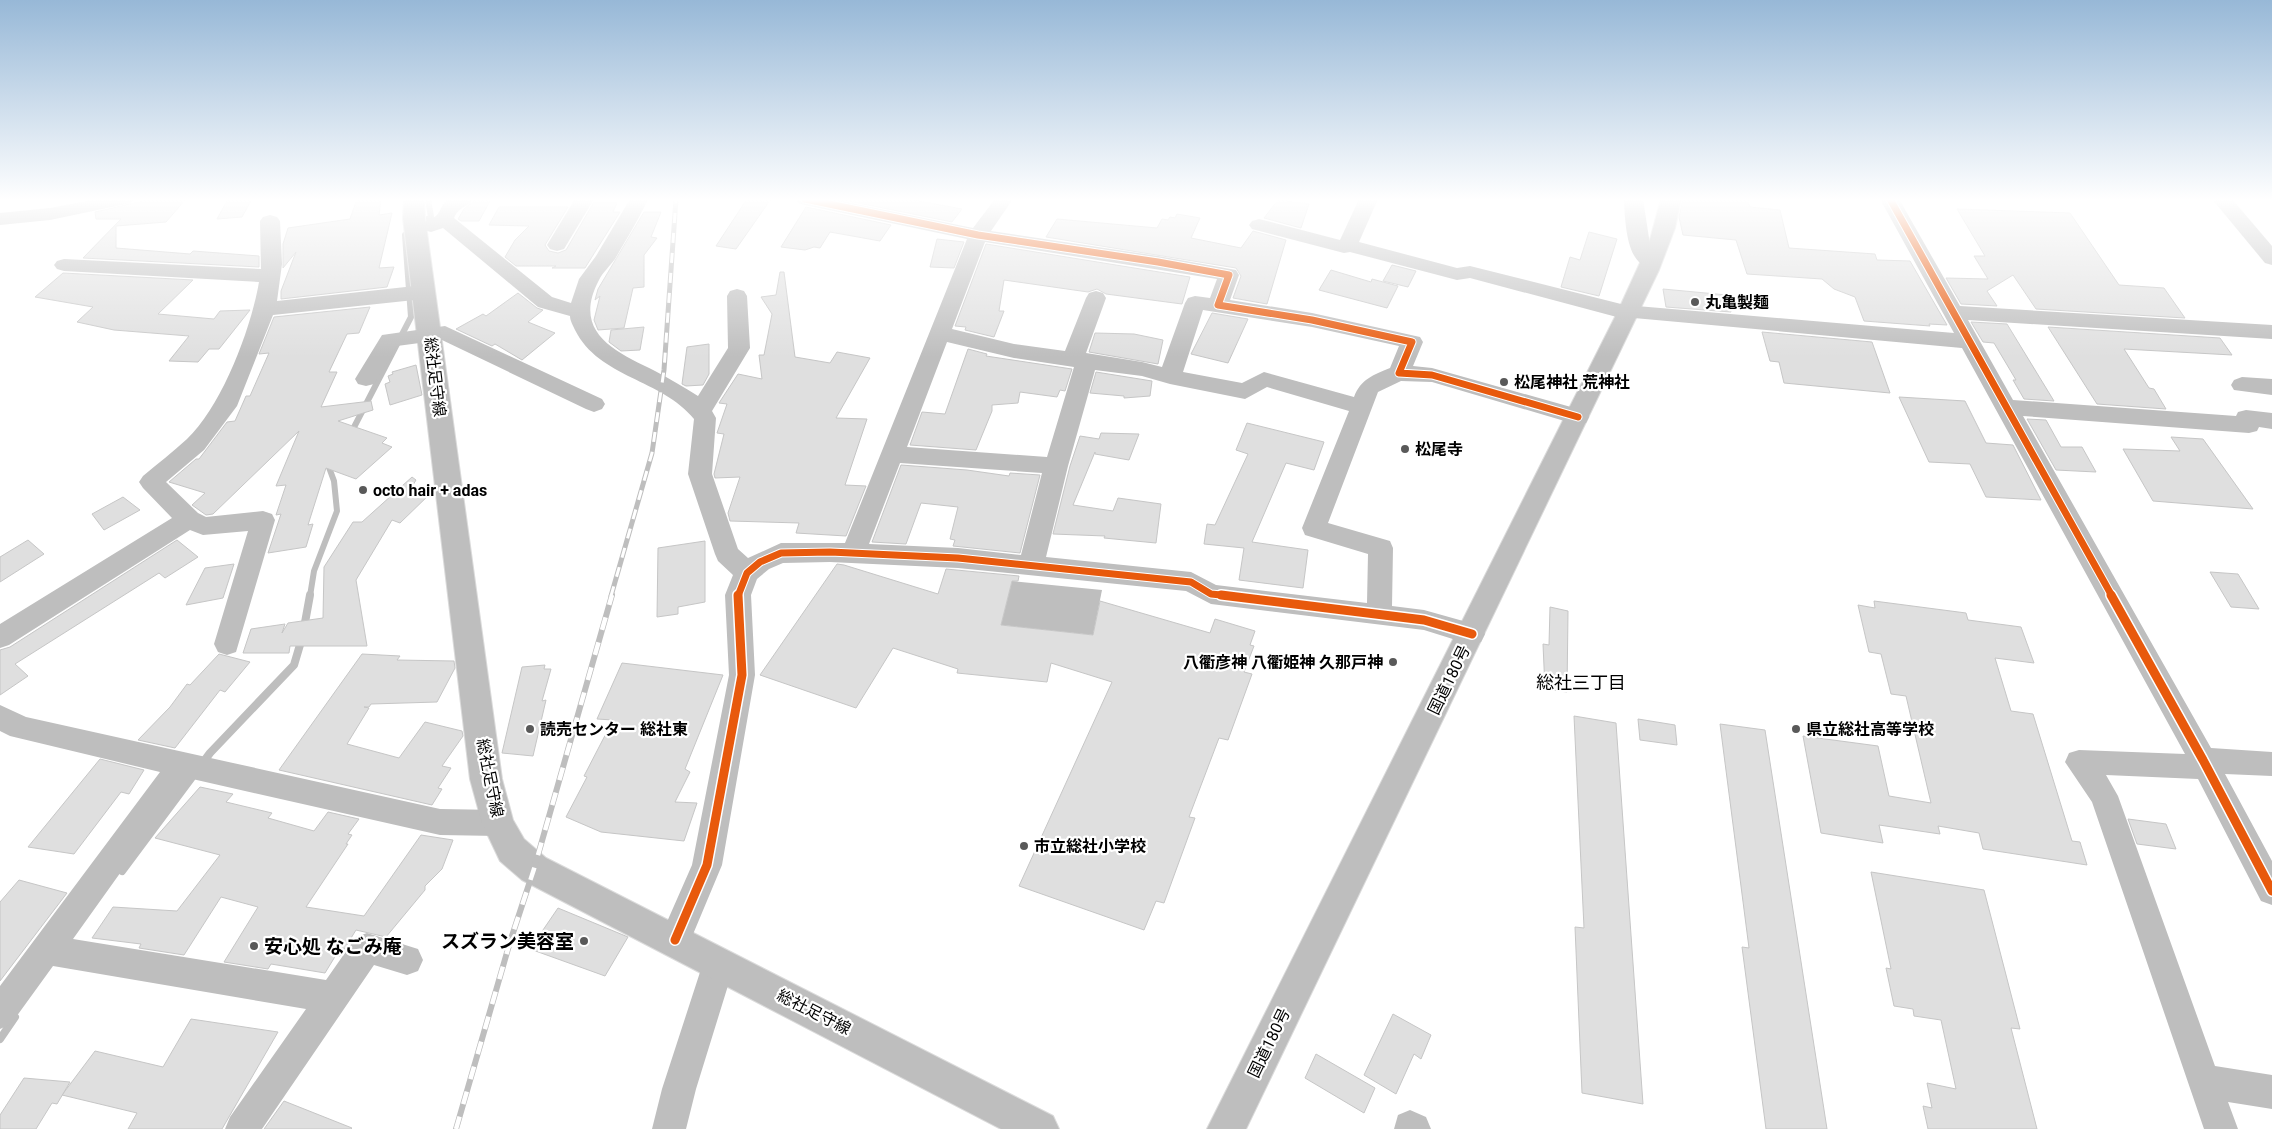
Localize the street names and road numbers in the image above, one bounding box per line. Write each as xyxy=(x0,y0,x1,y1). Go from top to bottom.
street label: 総社足守線 xyxy=(421,336,449,418)
street label: 国道180号 xyxy=(1424,642,1474,718)
street label: 総社足守線 xyxy=(473,737,507,819)
street label: 総社足守線 xyxy=(774,985,854,1039)
street label: 国道180号 xyxy=(1244,1005,1294,1081)

